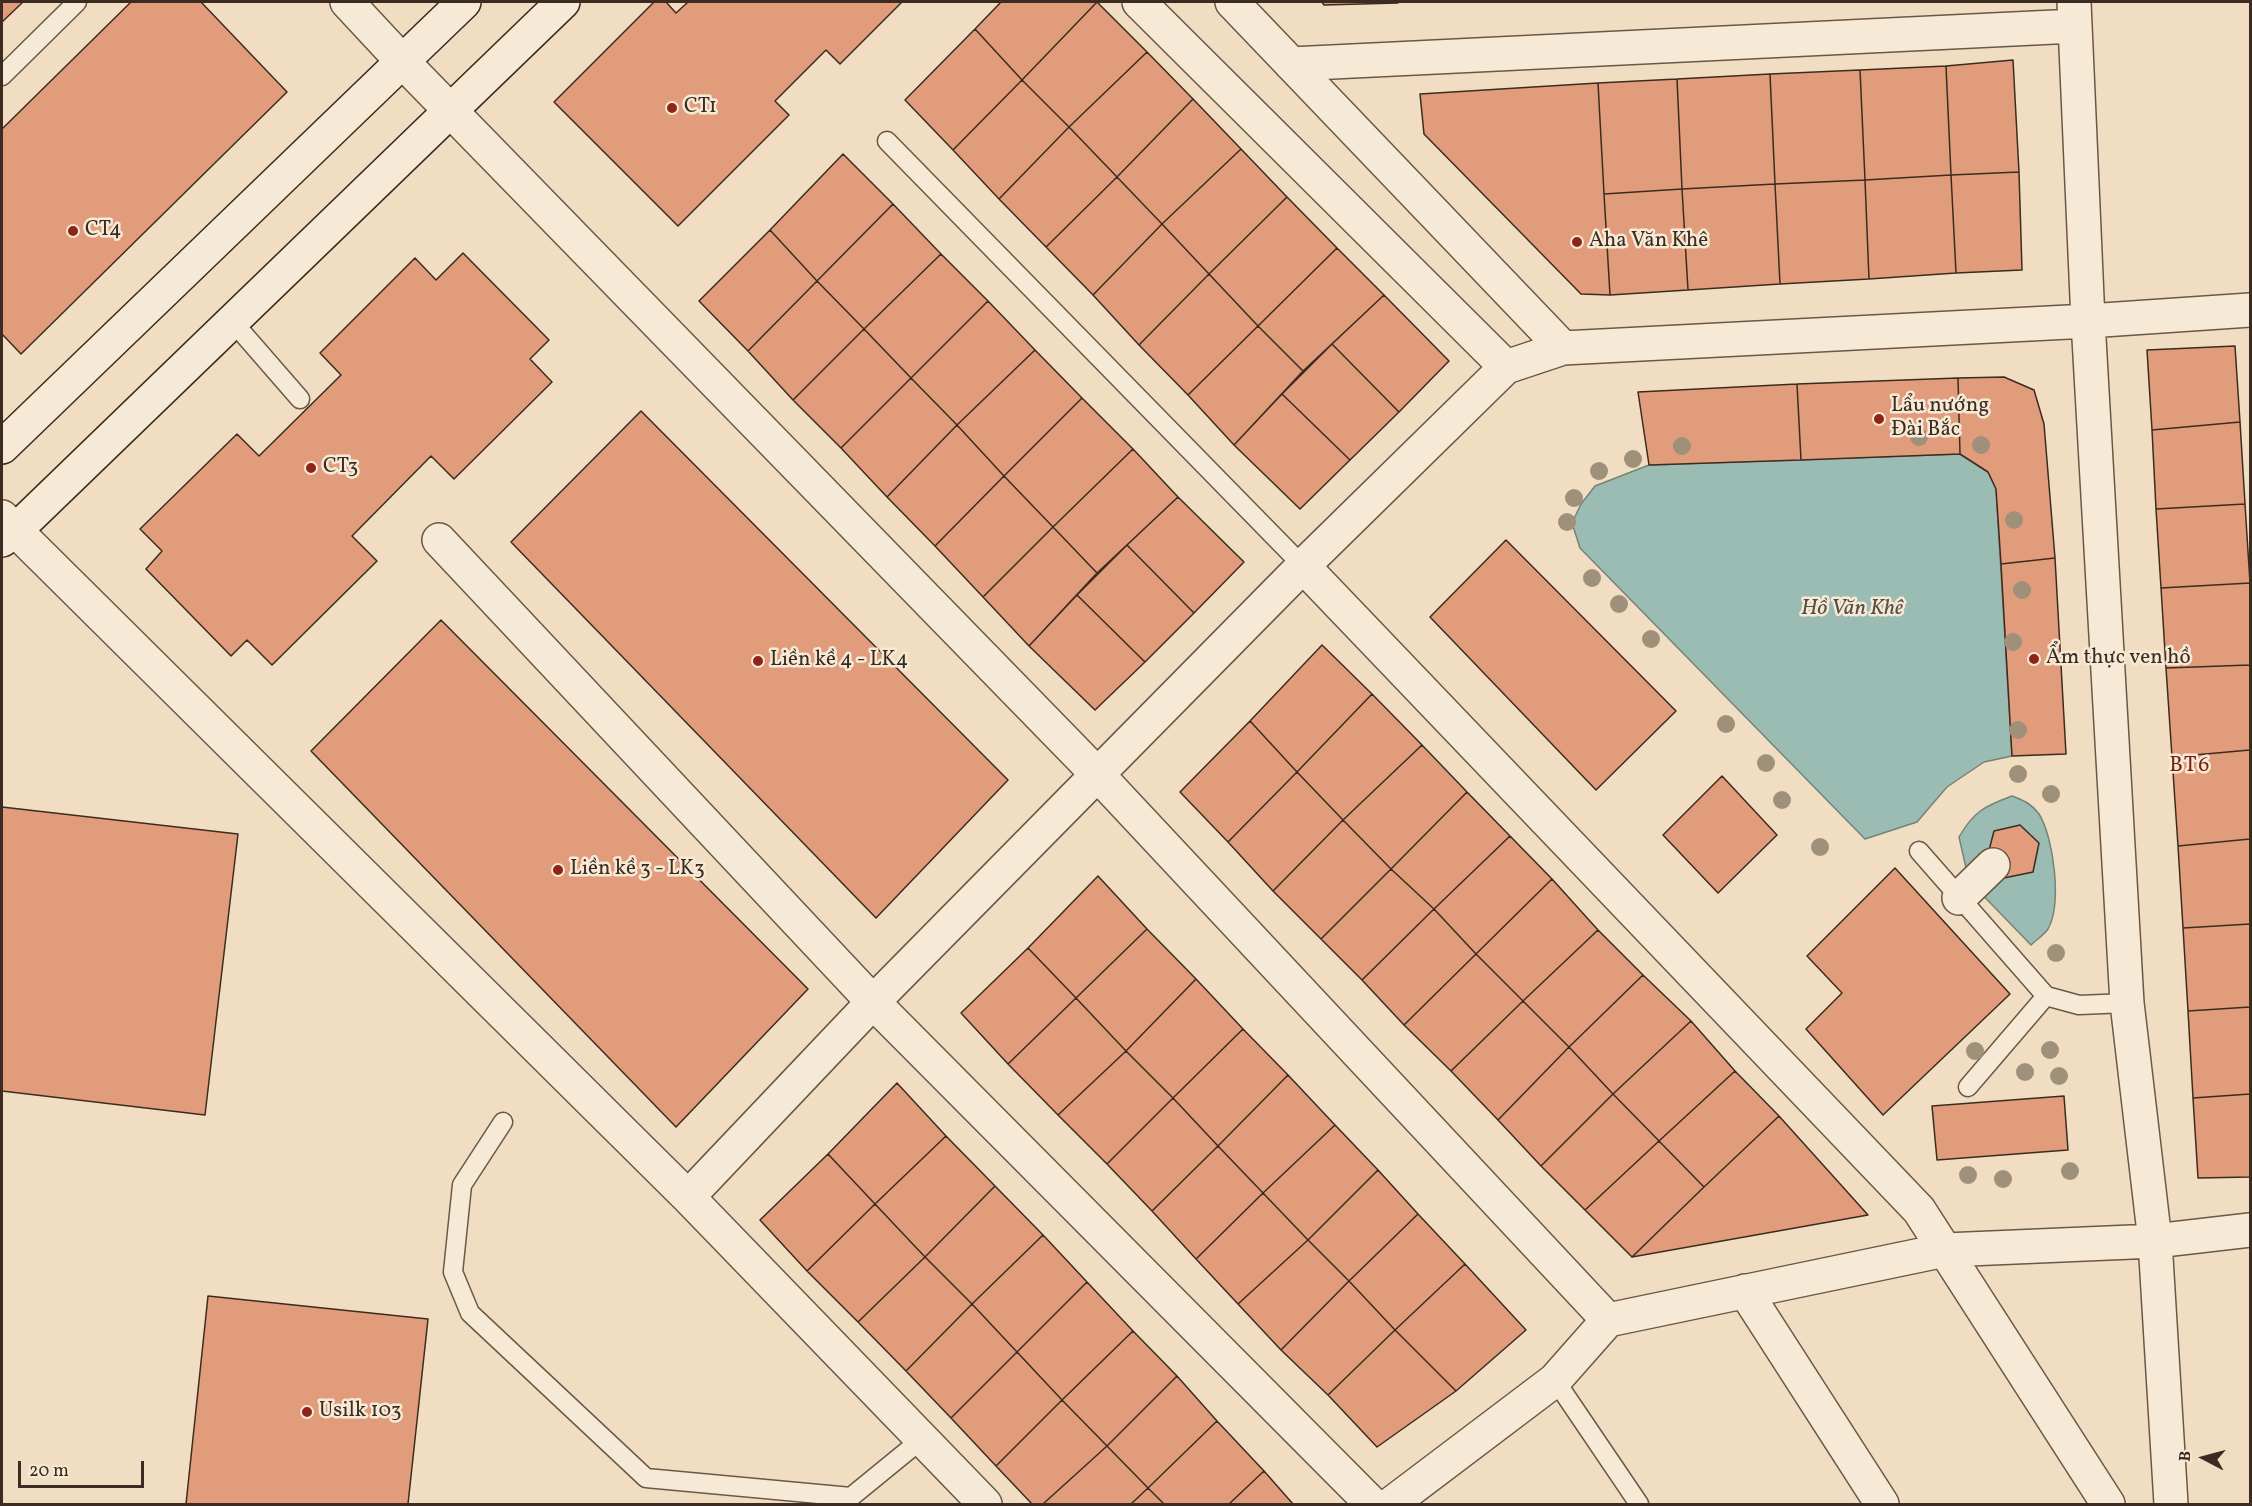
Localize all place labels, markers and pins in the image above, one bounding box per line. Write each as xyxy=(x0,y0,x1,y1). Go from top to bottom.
place label: CT1 xyxy=(684,95,717,121)
marker: CT1 xyxy=(665,101,679,115)
place label: CT4 xyxy=(85,218,121,244)
marker: CT4 xyxy=(66,224,80,238)
place label: Aha Văn Khê xyxy=(1589,229,1708,255)
marker: Aha Văn Khê xyxy=(1570,235,1584,249)
place label: Lẩu nướng Đài Bắc xyxy=(1891,394,1989,444)
marker: Lẩu nướng Đài Bắc xyxy=(1872,412,1886,426)
place label: CT3 xyxy=(323,455,358,481)
marker: CT3 xyxy=(304,461,318,475)
place label: Ẩm thực ven hồ xyxy=(2046,646,2191,672)
place label: Liền kề 4 - LK4 xyxy=(770,648,908,674)
marker: Ẩm thực ven hồ xyxy=(2027,652,2041,666)
marker: Liền kề 4 - LK4 xyxy=(751,654,765,668)
place label: Liền kề 3 - LK3 xyxy=(570,857,705,883)
marker: Liền kề 3 - LK3 xyxy=(551,863,565,877)
place label: Usilk 103 xyxy=(319,1399,401,1425)
marker: Usilk 103 xyxy=(300,1405,314,1419)

